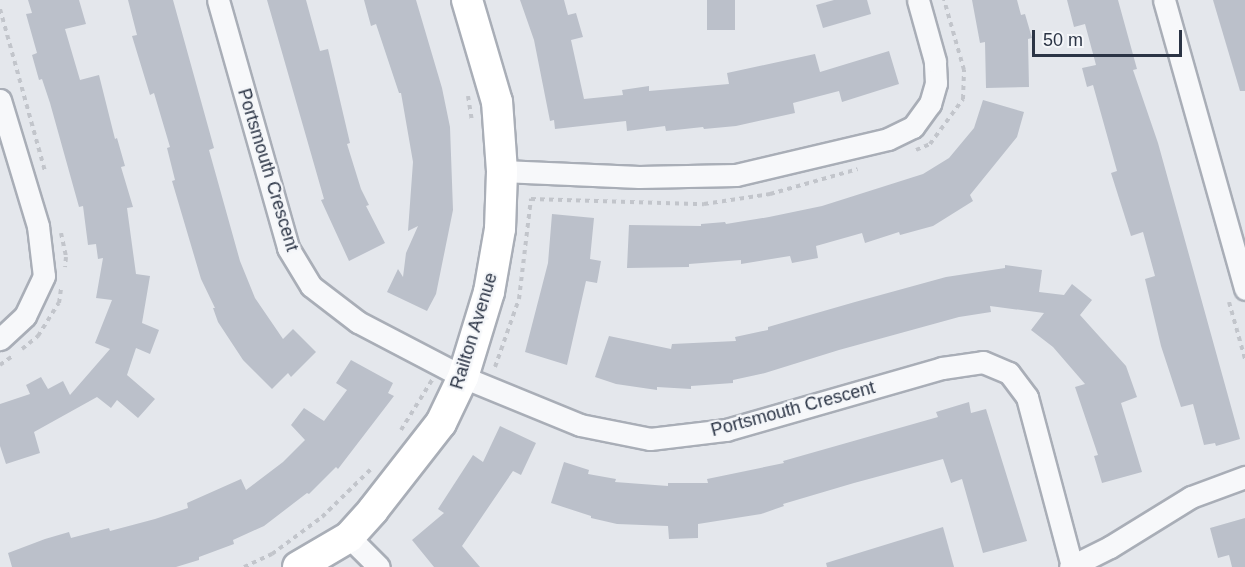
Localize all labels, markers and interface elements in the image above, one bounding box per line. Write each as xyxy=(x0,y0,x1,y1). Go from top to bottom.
scale bar xyxy=(1035,18,1185,56)
text: 50 m xyxy=(1043,30,1083,50)
street label: Portsmouth Crescent xyxy=(233,86,303,254)
street label: Railton Avenue xyxy=(446,270,502,392)
street label: Portsmouth Crescent xyxy=(709,377,877,441)

